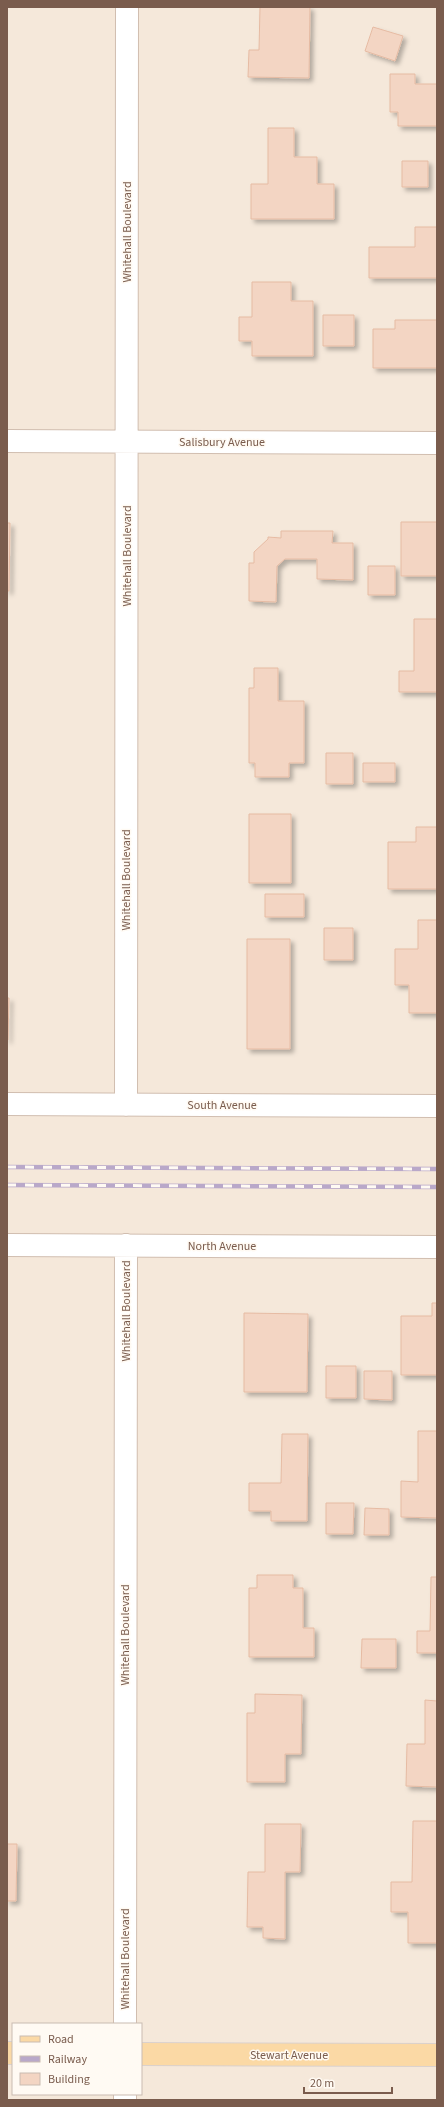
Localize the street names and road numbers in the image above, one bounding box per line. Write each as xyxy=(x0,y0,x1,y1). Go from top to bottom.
street label: Whitehall Boulevard xyxy=(119,181,136,283)
street label: Salisbury Avenue xyxy=(179,434,265,451)
street label: Whitehall Boulevard xyxy=(119,505,136,607)
street label: Whitehall Boulevard xyxy=(118,829,135,931)
street label: South Avenue xyxy=(187,1097,257,1114)
street label: North Avenue xyxy=(188,1238,256,1255)
street label: Whitehall Boulevard xyxy=(118,1260,135,1362)
street label: Whitehall Boulevard xyxy=(117,1584,134,1686)
street label: Whitehall Boulevard xyxy=(117,1908,134,2010)
street label: Stewart Avenue xyxy=(250,2047,328,2064)

